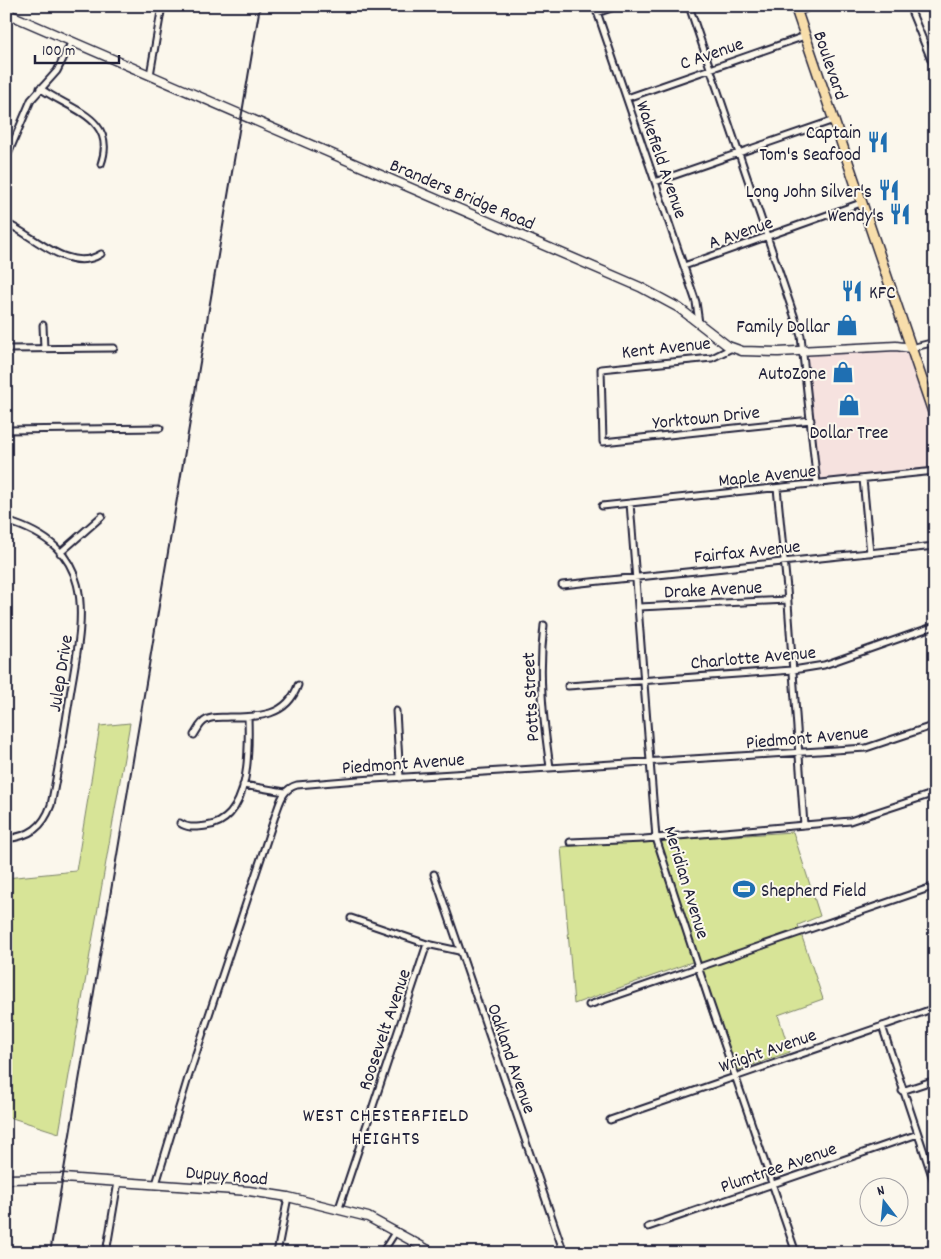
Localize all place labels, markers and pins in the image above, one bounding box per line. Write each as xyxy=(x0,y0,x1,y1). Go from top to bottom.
place label: Captain Tom's Seafood xyxy=(759,121,861,170)
restaurant icon: Captain Tom's Seafood xyxy=(865,129,891,155)
restaurant icon: Long John Silver's xyxy=(876,177,902,203)
place label: Long John Silver's xyxy=(746,180,872,207)
restaurant icon: Wendy's xyxy=(887,201,913,227)
place label: Wendy's xyxy=(828,204,884,231)
restaurant icon: KFC xyxy=(839,278,865,304)
place label: KFC xyxy=(869,281,896,308)
shop icon: Family Dollar xyxy=(834,312,860,338)
place label: Family Dollar xyxy=(736,315,830,342)
shop icon: AutoZone xyxy=(830,359,856,385)
place label: AutoZone xyxy=(758,362,826,389)
shop icon: Dollar Tree xyxy=(836,392,862,418)
place label: Dollar Tree xyxy=(810,421,888,448)
sports icon: Shepherd Field xyxy=(731,876,757,902)
place label: Shepherd Field xyxy=(761,879,866,906)

